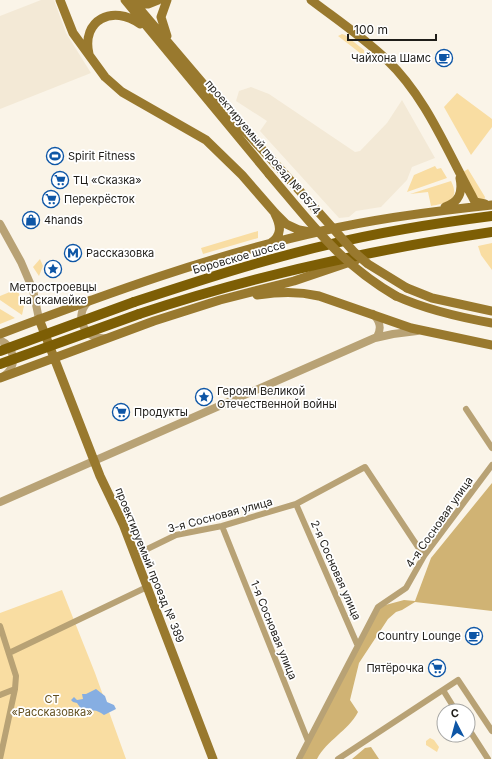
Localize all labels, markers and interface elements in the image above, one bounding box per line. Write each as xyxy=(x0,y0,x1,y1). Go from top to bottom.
scale bar xyxy=(348,16,436,42)
text: 100 m xyxy=(354,22,388,37)
cafe icon: Чайхона Шамс xyxy=(434,48,454,68)
place label: Чайхона Шамс xyxy=(351,51,431,65)
street label: проектируемый проезд № 6574 xyxy=(202,77,324,217)
sports icon: Spirit Fitness xyxy=(45,146,65,166)
place label: Spirit Fitness xyxy=(68,149,136,163)
supermarket icon: ТЦ «Сказка» xyxy=(50,170,70,190)
place label: ТЦ «Сказка» xyxy=(73,173,142,187)
supermarket icon: Перекрёсток xyxy=(41,189,61,209)
place label: Перекрёсток xyxy=(64,192,135,206)
shop icon: 4hands xyxy=(21,210,41,230)
place label: 4hands xyxy=(44,213,83,227)
street label: Боровское шоссе xyxy=(191,237,287,277)
metro station icon: Рассказовка xyxy=(63,243,83,263)
place label: Рассказовка xyxy=(86,246,154,260)
place icon: Метростроевцы на скамейке xyxy=(43,259,63,279)
place label: Метростроевцы на скамейке xyxy=(9,280,97,307)
place label: Героям Великой Отечественной войны xyxy=(217,384,337,411)
place icon: Героям Великой Отечественной войны xyxy=(194,387,214,407)
supermarket icon: Продукты xyxy=(111,402,131,422)
place label: Продукты xyxy=(134,405,188,419)
street label: 4-я Сосновая улица xyxy=(402,474,476,570)
street label: проектируемый проезд № 389 xyxy=(112,485,188,645)
street label: 3-я Сосновая улица xyxy=(166,494,274,536)
street label: 2-я Сосновая улица xyxy=(308,518,364,622)
street label: 1-я Сосновая улица xyxy=(248,578,300,682)
cafe icon: Country Lounge xyxy=(464,626,484,646)
place label: Country Lounge xyxy=(377,629,461,643)
supermarket icon: Пятёрочка xyxy=(427,658,447,678)
place label: Пятёрочка xyxy=(366,661,424,675)
park label: СТ «Рассказовка» xyxy=(11,692,93,719)
north arrow xyxy=(436,703,476,743)
text: С xyxy=(450,706,460,720)

